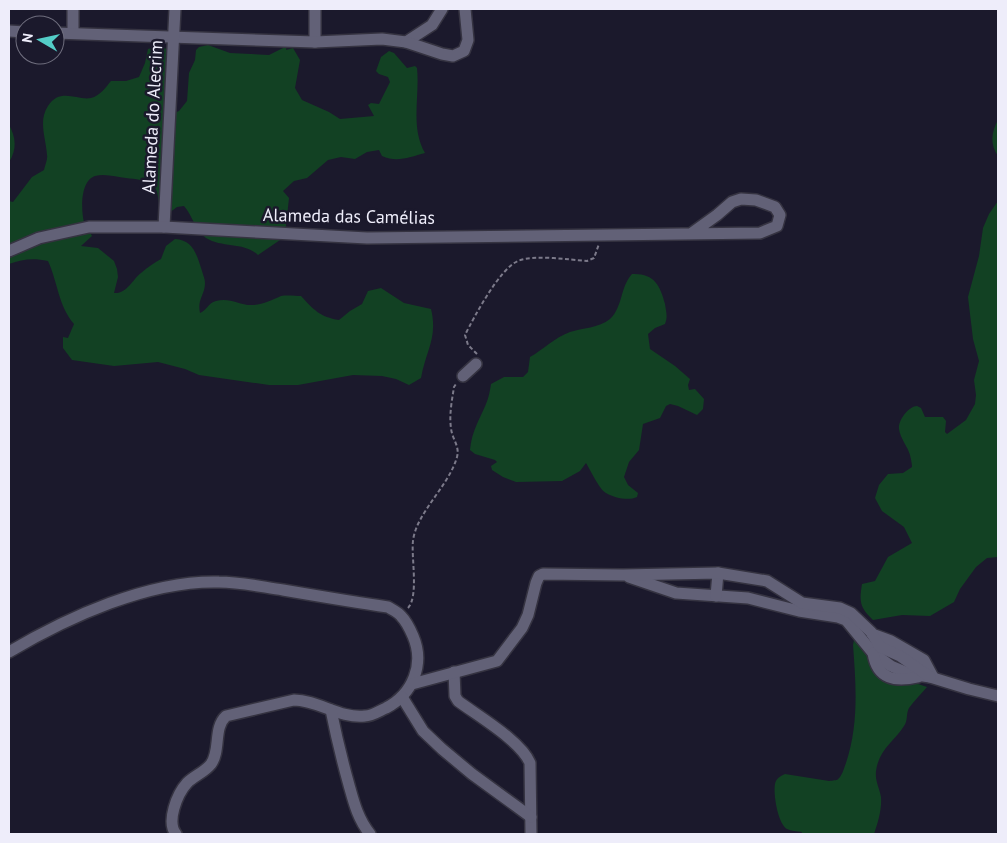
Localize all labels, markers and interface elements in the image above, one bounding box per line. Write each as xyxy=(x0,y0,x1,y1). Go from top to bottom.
north arrow xyxy=(15,15,65,65)
text: N xyxy=(18,32,37,44)
street label: Alameda do Alecrim xyxy=(136,40,168,194)
street label: Alameda das Camélias xyxy=(263,203,435,229)

